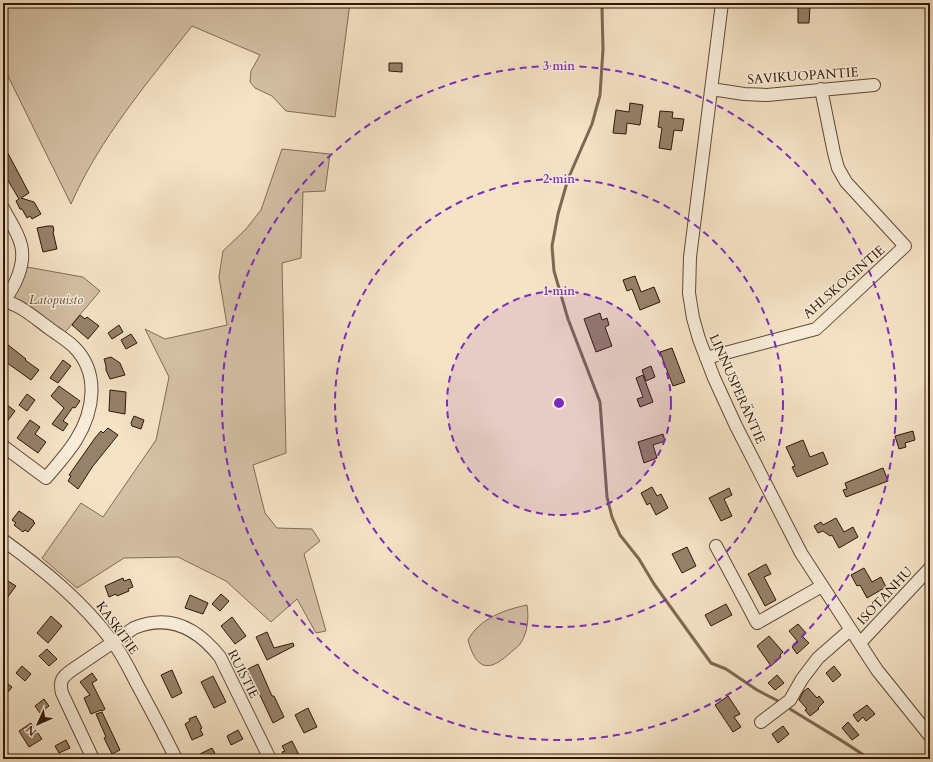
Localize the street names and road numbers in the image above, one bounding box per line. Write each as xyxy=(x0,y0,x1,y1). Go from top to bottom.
street label: SAVIKUOPANTIE xyxy=(747,63,859,89)
street label: AHLSKOGINTIE xyxy=(799,241,889,323)
street label: LINNUSPERÄNTIE xyxy=(705,331,769,447)
street label: ISOTANHU xyxy=(853,563,917,629)
street label: KASKITIE xyxy=(92,598,142,658)
street label: RUISTIE xyxy=(223,646,263,702)

